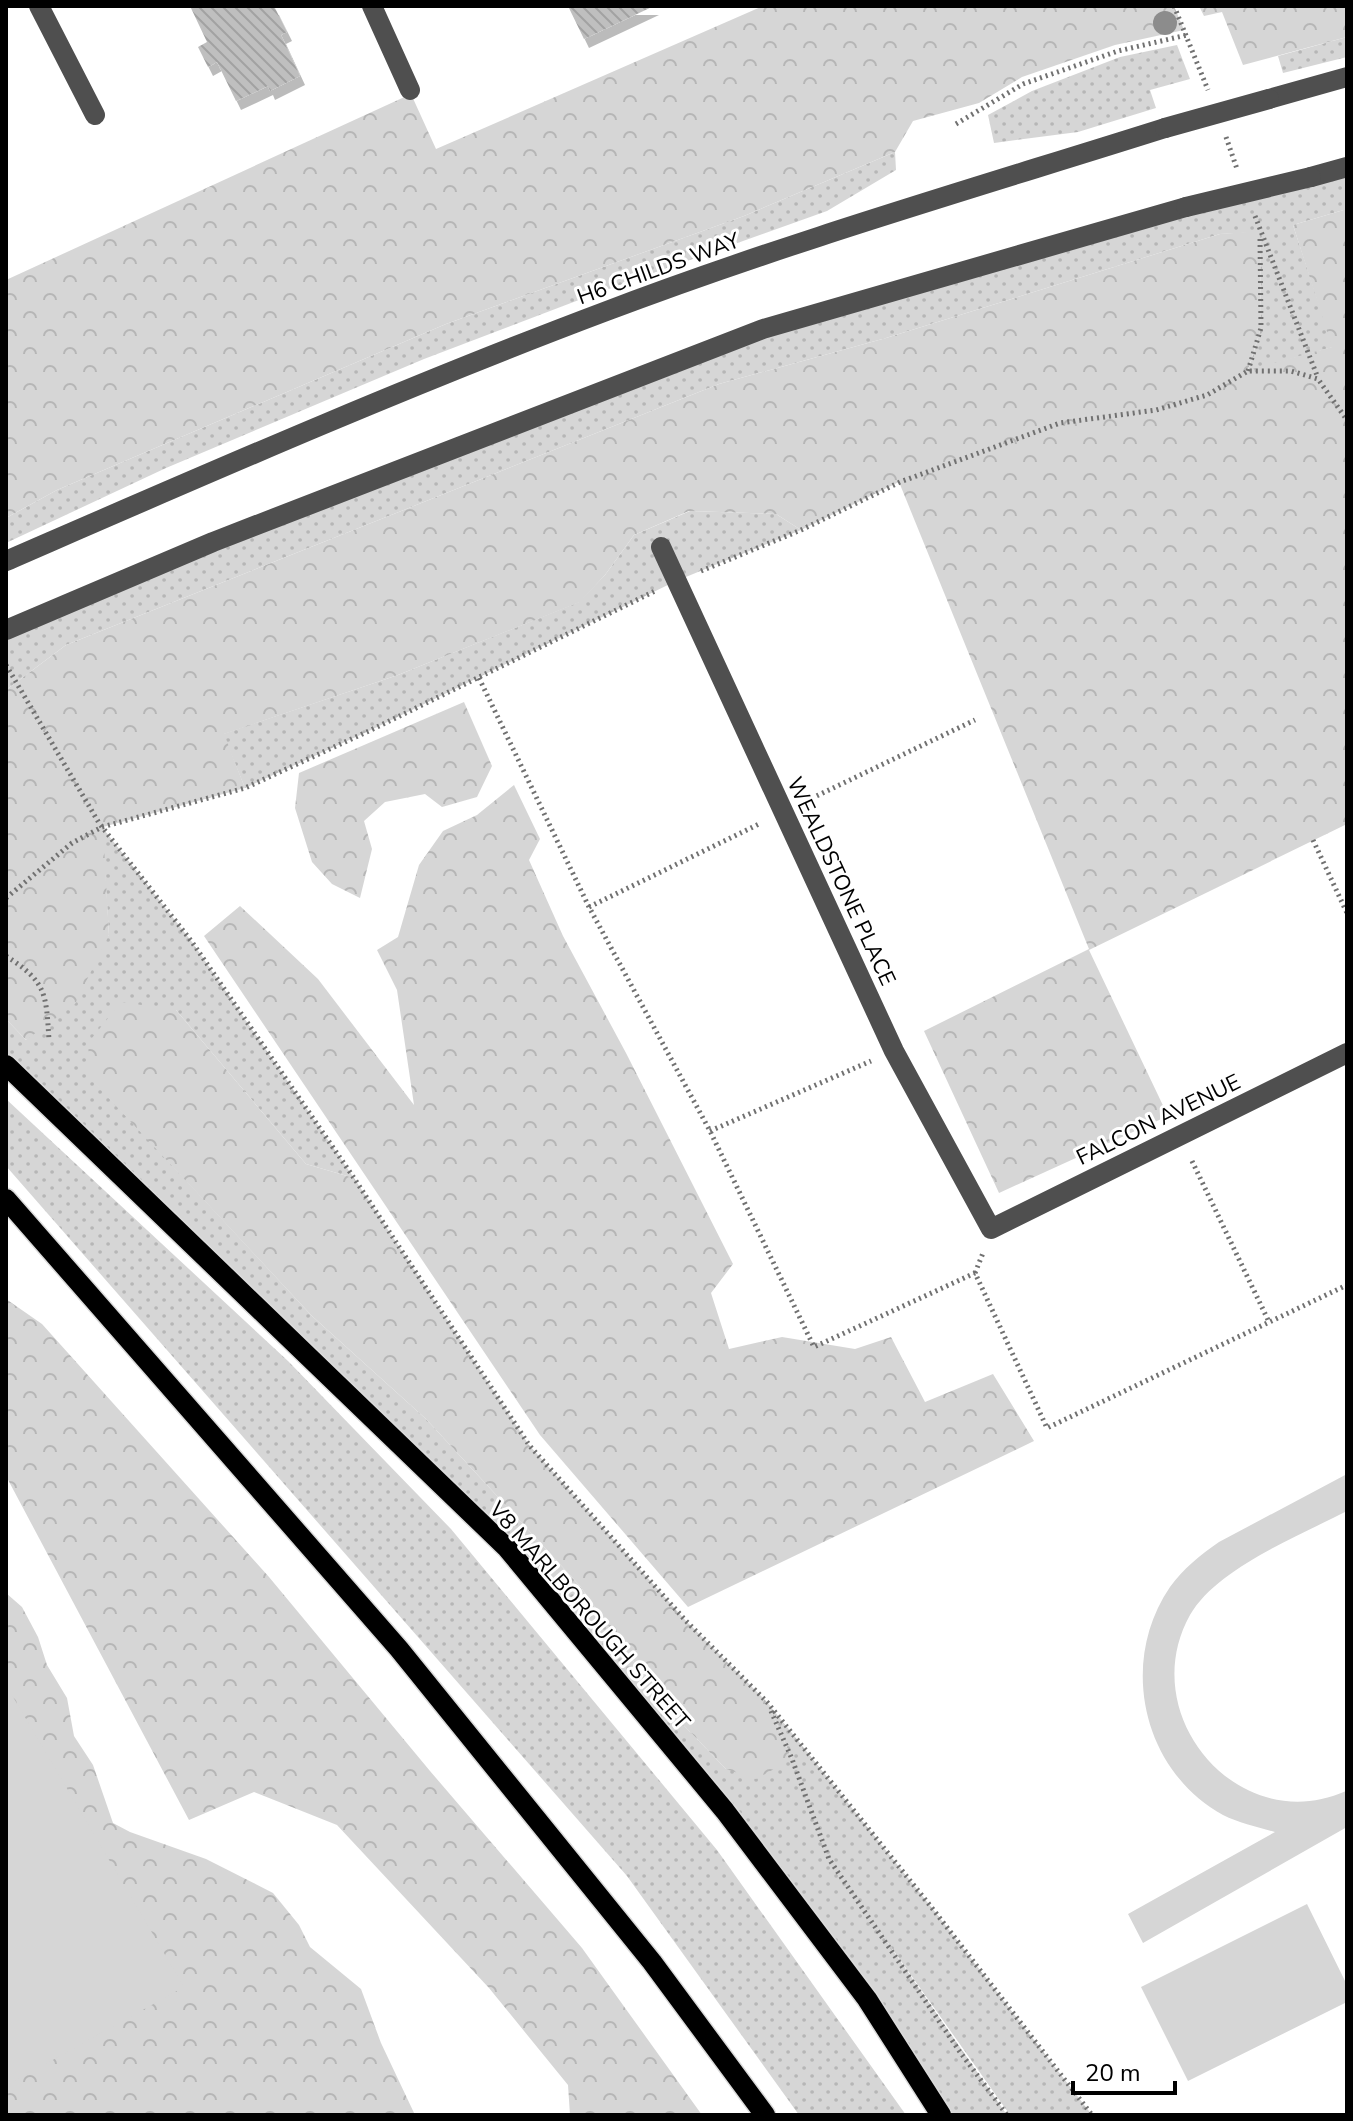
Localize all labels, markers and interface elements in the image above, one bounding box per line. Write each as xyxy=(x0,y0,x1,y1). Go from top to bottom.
street label: H6 CHILDS WAY xyxy=(573,225,745,312)
street label: WEALDSTONE PLACE xyxy=(780,772,903,991)
street label: FALCON AVENUE xyxy=(1071,1067,1245,1173)
street label: V8 MARLBOROUGH STREET xyxy=(481,1495,697,1737)
scale bar xyxy=(1073,2045,1175,2095)
text: 20 m xyxy=(1085,2057,1141,2089)

